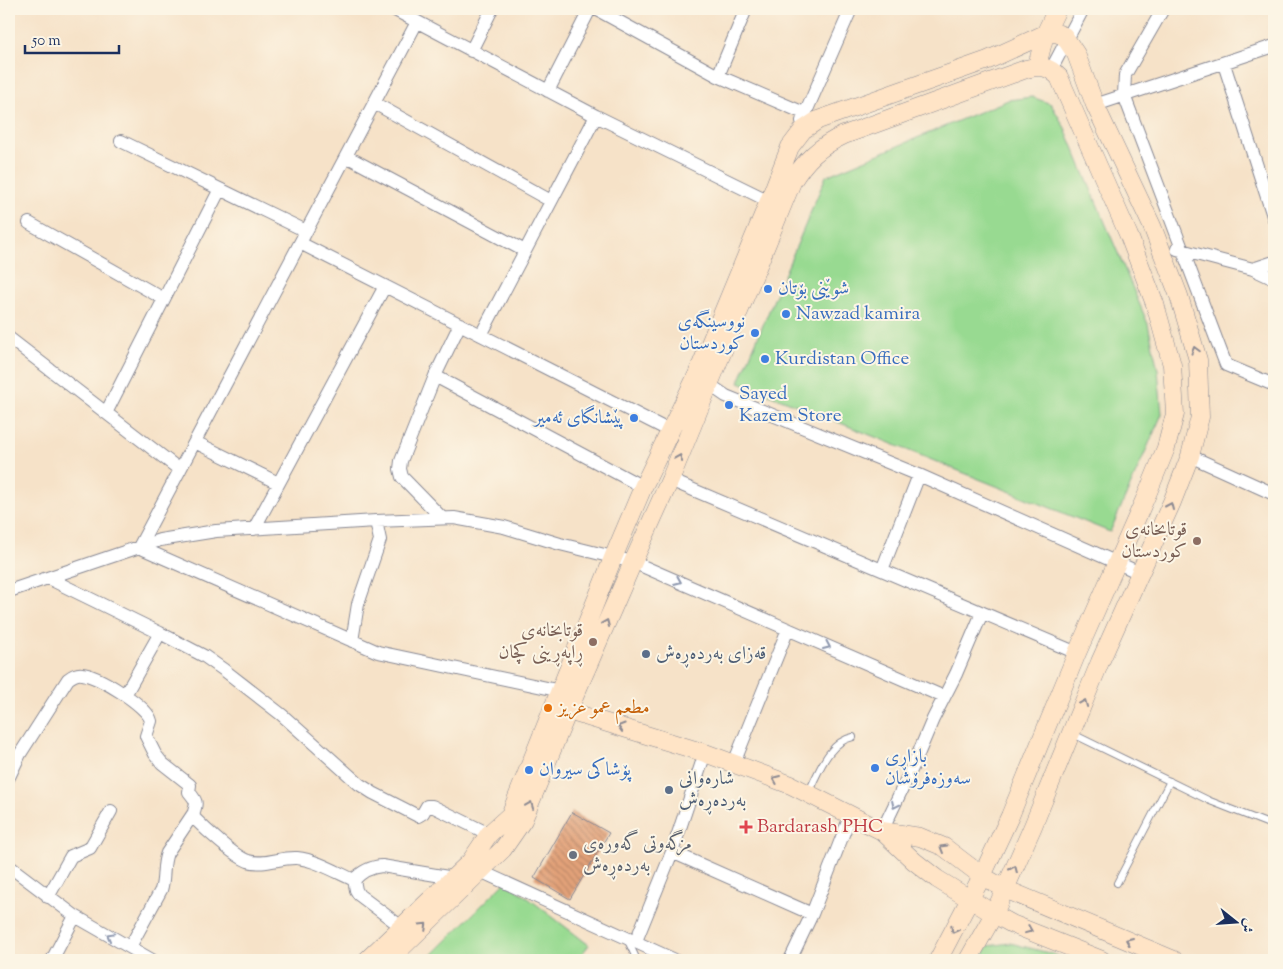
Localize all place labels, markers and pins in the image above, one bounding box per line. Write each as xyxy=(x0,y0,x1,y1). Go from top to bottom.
place label: شوێنی بۆتان xyxy=(778,276,849,303)
marker: شوێنی بۆتان xyxy=(762,283,774,295)
place label: Nawzad kamira xyxy=(796,301,920,328)
marker: Nawzad kamira xyxy=(780,308,792,320)
place label: نووسینگەی کوردستان xyxy=(677,309,745,358)
marker: نووسینگەی کوردستان xyxy=(749,327,761,339)
place label: Kurdistan Office xyxy=(775,346,909,373)
marker: Kurdistan Office xyxy=(759,353,771,365)
place label: Sayed Kazem Store xyxy=(739,381,842,430)
marker: Sayed Kazem Store xyxy=(723,399,735,411)
place label: پێشانگای ئەمیر xyxy=(532,404,624,432)
marker: پێشانگای ئەمیر xyxy=(628,412,640,424)
place label: قوتابخانەی کوردستان xyxy=(1121,517,1187,566)
marker: قوتابخانەی کوردستان xyxy=(1191,535,1203,547)
place label: قوتابخانەی ڕاپەڕینی کچان xyxy=(499,618,583,667)
marker: قوتابخانەی ڕاپەڕینی کچان xyxy=(587,636,599,648)
place label: قەزای بەردەڕەش xyxy=(656,641,766,668)
marker: قەزای بەردەڕەش xyxy=(640,648,652,660)
place label: مطعم عمو عزيز xyxy=(556,695,650,725)
marker: مطعم عمو عزيز xyxy=(542,702,554,714)
place label: بازاڕی سەوزەفرۆشان xyxy=(885,744,971,793)
place label: پۆشاکی سیروان xyxy=(539,757,632,784)
marker: بازاڕی سەوزەفرۆشان xyxy=(869,762,881,774)
marker: پۆشاکی سیروان xyxy=(523,764,535,776)
place label: شارەوانی بەردەڕەش xyxy=(679,766,746,815)
marker: شارەوانی بەردەڕەش xyxy=(663,784,675,796)
place label: Bardarash PHC xyxy=(757,814,883,841)
marker: Bardarash PHC xyxy=(739,820,753,834)
place label: مزگەوتی گەورەی بەردەڕەش xyxy=(583,829,692,880)
marker: مزگەوتی گەورەی بەردەڕەش xyxy=(567,849,579,861)

